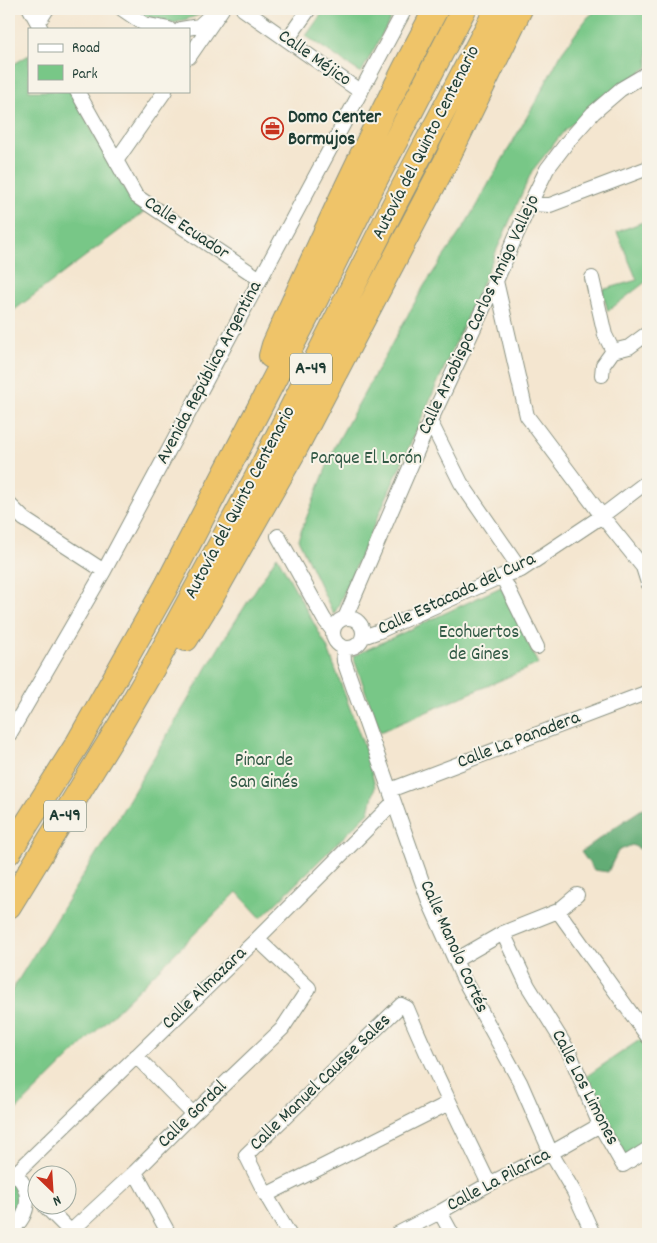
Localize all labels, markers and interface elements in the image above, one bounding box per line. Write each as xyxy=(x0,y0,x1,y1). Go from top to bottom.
street label: Calle Méjico xyxy=(272,24,356,94)
legend xyxy=(28,28,190,92)
text: Road xyxy=(72,38,100,60)
street label: Autovía del Quinto Centenario xyxy=(366,41,488,245)
text: Park xyxy=(72,64,98,86)
place label: Domo Center Bormujos xyxy=(288,105,382,154)
office icon: Domo Center Bormujos xyxy=(260,117,284,141)
street label: Calle Ecuador xyxy=(138,190,234,268)
street label: Calle Arzobispo Carlos Amigo Vallejo xyxy=(412,191,548,439)
street label: Avenida República Argentina xyxy=(150,276,270,469)
road number: A-49 xyxy=(290,354,332,384)
street label: Autovía del Quinto Centenario xyxy=(179,402,303,604)
park label: Parque El Lorón xyxy=(310,446,422,473)
street label: Calle Estacada del Cura xyxy=(374,546,541,643)
park label: Ecohuertos de Gines xyxy=(439,620,519,669)
street label: Calle La Panadera xyxy=(454,705,585,777)
park label: Pinar de San Ginés xyxy=(230,748,298,797)
road number: A-49 xyxy=(44,800,86,831)
street label: Calle Manolo Cortés xyxy=(412,876,494,1018)
street label: Calle Almazara xyxy=(156,941,254,1037)
street label: Calle Manuel Causse Sales xyxy=(244,1008,398,1158)
street label: Calle Los Limones xyxy=(543,1026,625,1150)
street label: Calle Gordal xyxy=(152,1075,234,1155)
street label: Calle La Pilarica xyxy=(442,1142,556,1220)
north arrow xyxy=(28,1166,78,1216)
text: N xyxy=(49,1189,64,1211)

